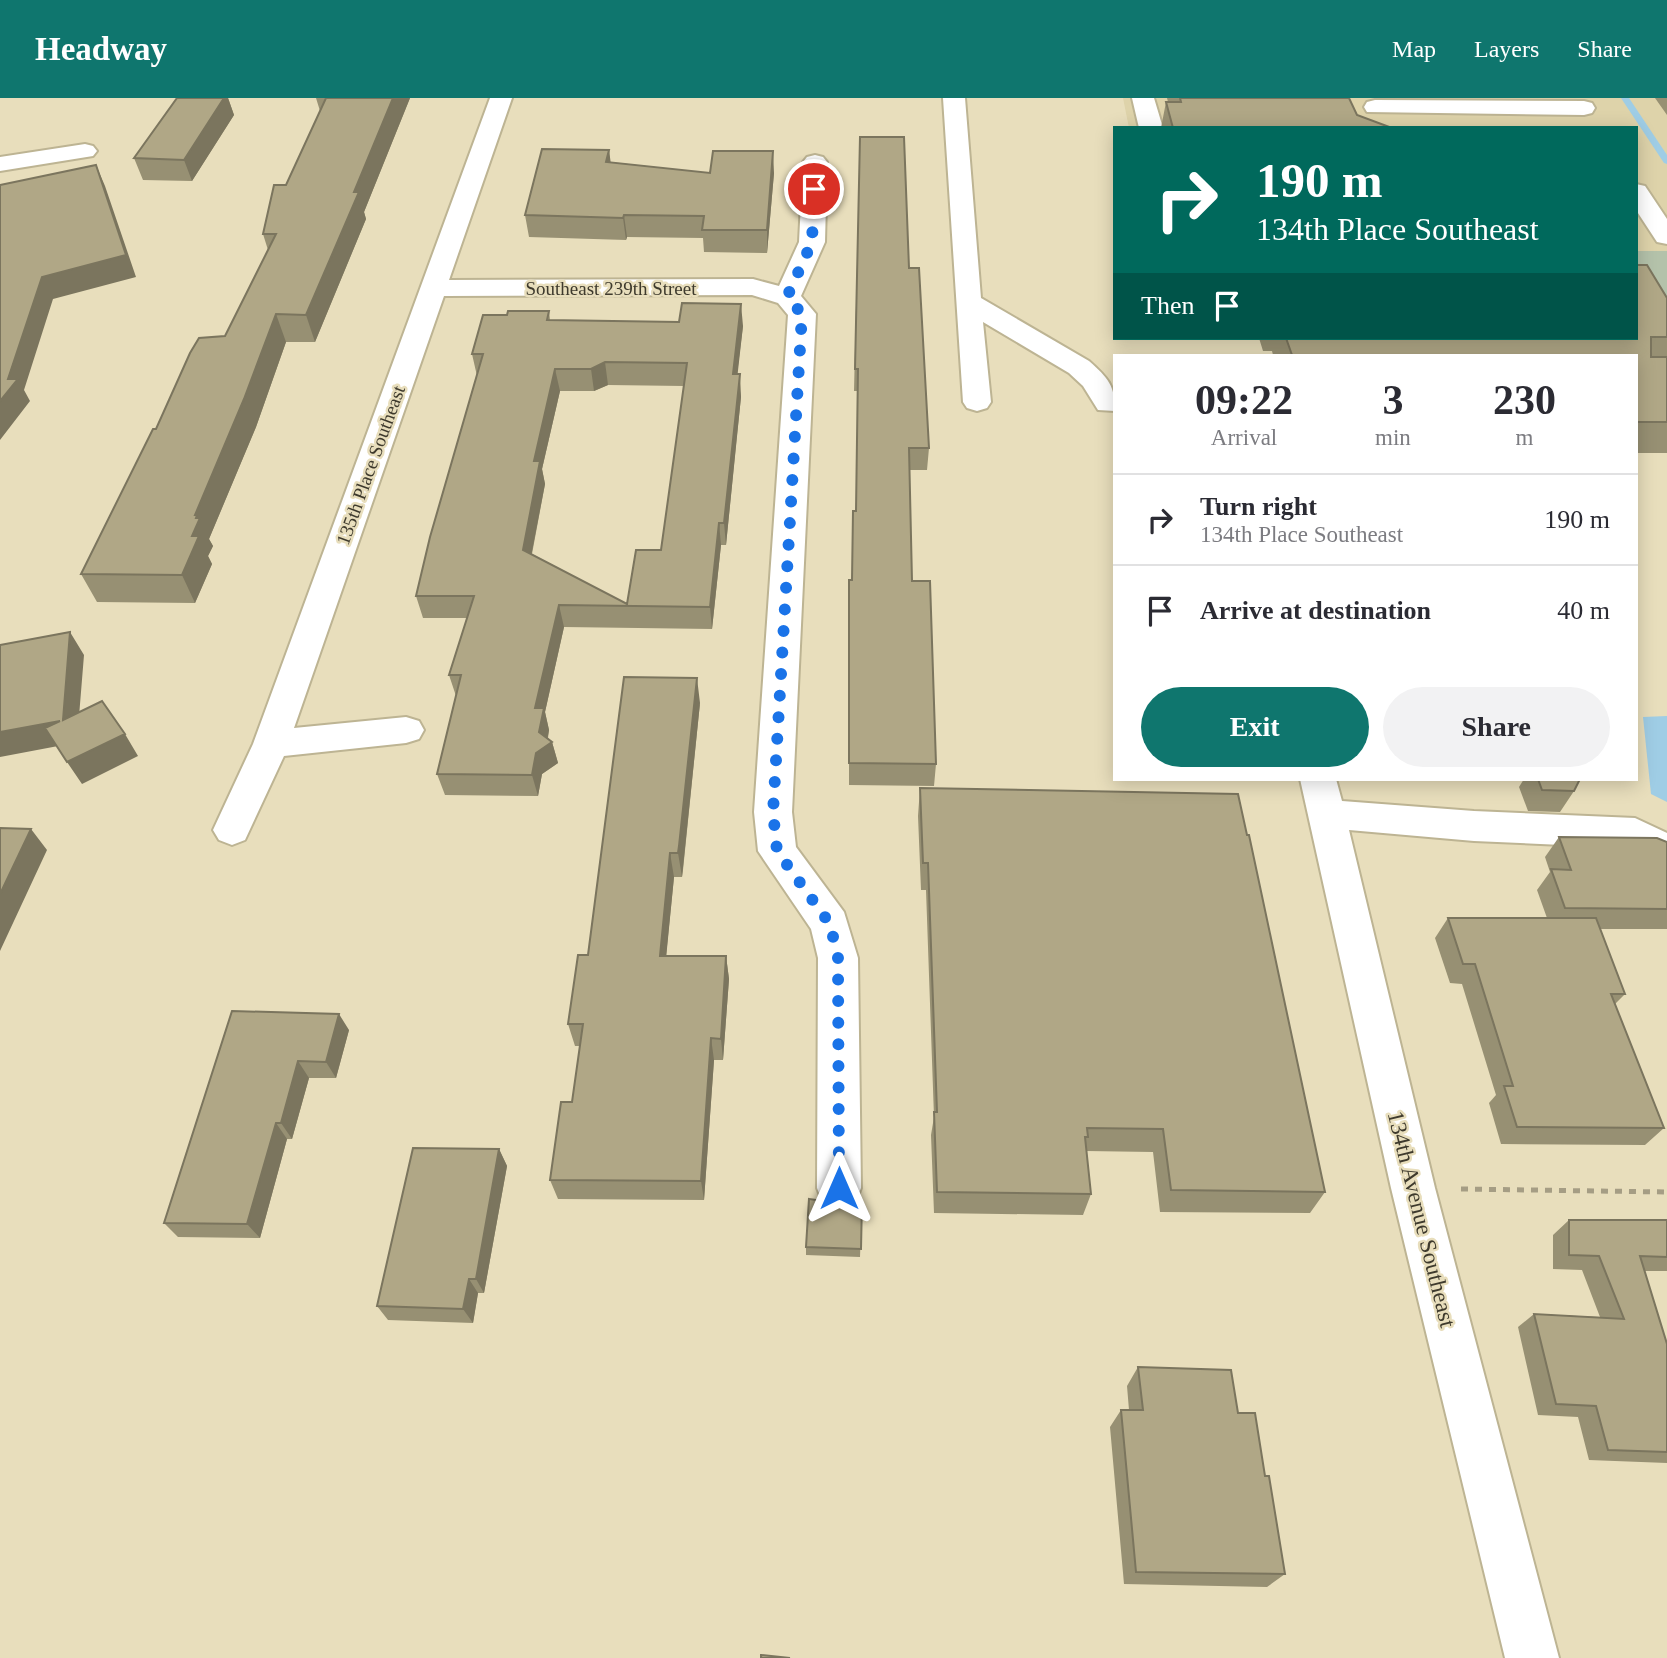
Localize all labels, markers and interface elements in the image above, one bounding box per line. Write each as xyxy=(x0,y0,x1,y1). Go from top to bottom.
text: Headway xyxy=(35,31,167,67)
text: Map xyxy=(1392,36,1436,62)
text: Layers xyxy=(1474,36,1539,62)
text: Share xyxy=(1577,36,1632,62)
text: 190 m xyxy=(1256,153,1383,208)
icon: right xyxy=(1141,154,1232,245)
pin xyxy=(784,159,844,219)
icon: arrive xyxy=(795,170,833,208)
text: 134th Place Southeast xyxy=(1256,211,1539,247)
street label: Southeast 239th Street xyxy=(526,278,697,299)
icon: arrive xyxy=(1208,287,1246,325)
text: Then xyxy=(1141,291,1194,320)
text: 09:22 xyxy=(1195,377,1293,423)
text: 3 xyxy=(1382,377,1403,423)
text: 230 xyxy=(1493,377,1556,423)
street label: 135th Place Southeast xyxy=(332,382,409,548)
text: Arrival xyxy=(1211,425,1277,450)
text: min xyxy=(1375,425,1411,450)
text: m xyxy=(1515,425,1533,450)
text: Turn right xyxy=(1200,492,1317,521)
icon: right xyxy=(1141,501,1179,539)
text: 190 m xyxy=(1544,505,1610,534)
text: 134th Place Southeast xyxy=(1200,522,1403,547)
icon: arrive xyxy=(1141,592,1179,630)
text: Arrive at destination xyxy=(1200,596,1431,625)
text: 40 m xyxy=(1557,596,1610,625)
button: Exit xyxy=(1141,687,1369,767)
button: Share xyxy=(1383,687,1610,767)
street label: 134th Avenue Southeast xyxy=(1383,1108,1461,1330)
position arrow xyxy=(802,1151,876,1225)

